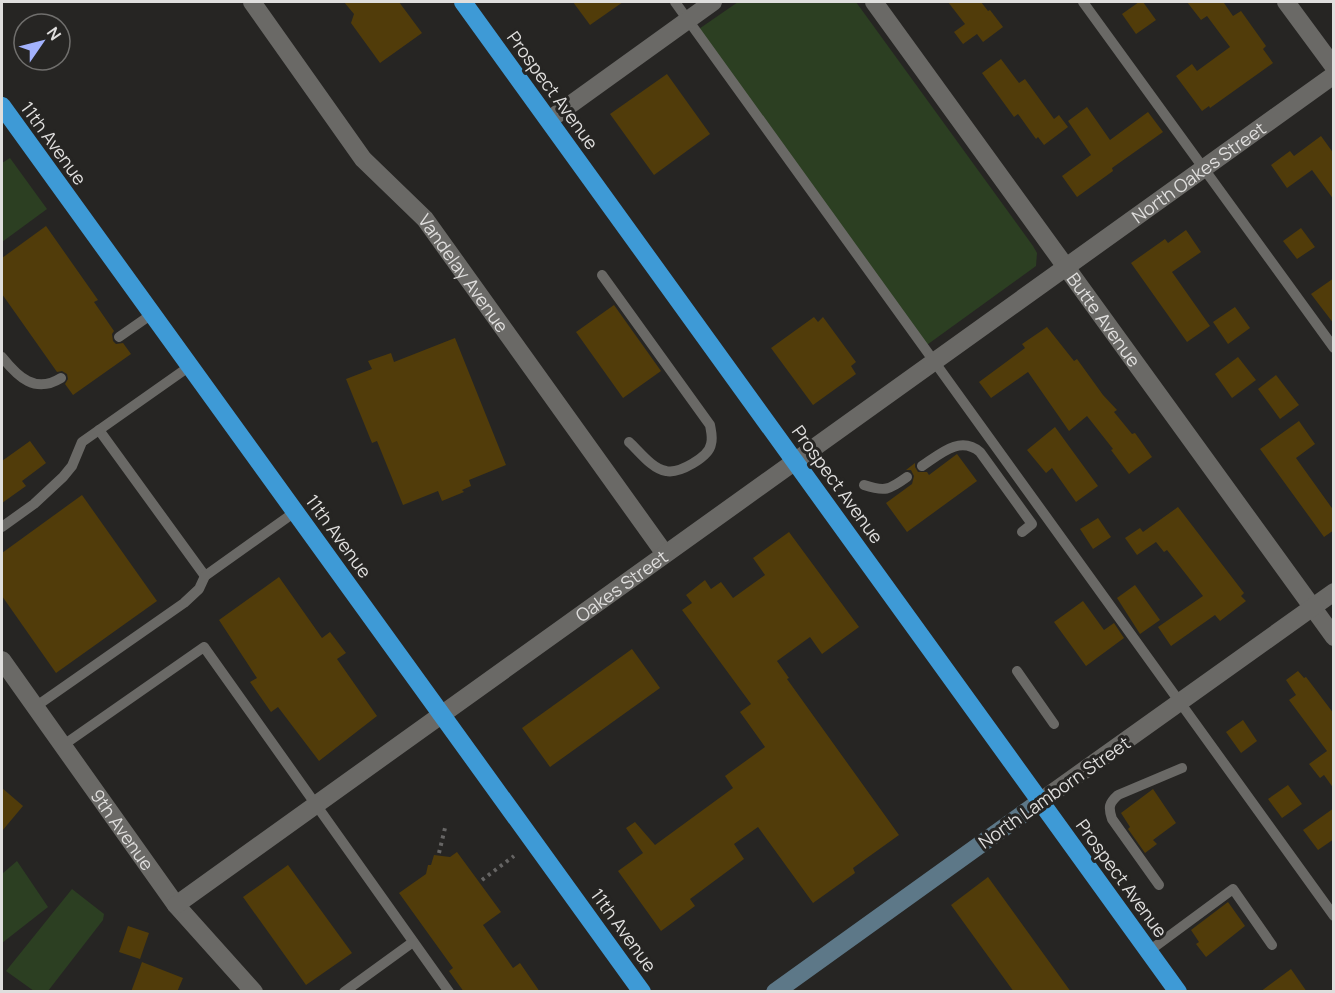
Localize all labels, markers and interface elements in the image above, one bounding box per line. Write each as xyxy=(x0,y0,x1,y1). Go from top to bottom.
north arrow xyxy=(12,12,72,72)
text: N xyxy=(42,22,67,44)
street label: Prospect Avenue xyxy=(502,26,604,154)
street label: 11th Avenue xyxy=(16,97,92,189)
street label: North Oakes Street xyxy=(1127,116,1270,228)
street label: Vandelay Avenue xyxy=(413,209,514,337)
street label: Butte Avenue xyxy=(1062,267,1146,371)
street label: Prospect Avenue xyxy=(787,420,889,548)
street label: 11th Avenue xyxy=(301,490,377,582)
street label: Oakes Street xyxy=(570,544,672,627)
street label: North Lamborn Street xyxy=(973,730,1135,854)
street label: 9th Avenue xyxy=(85,784,160,875)
street label: Prospect Avenue xyxy=(1071,814,1173,942)
street label: 11th Avenue xyxy=(586,884,662,976)

